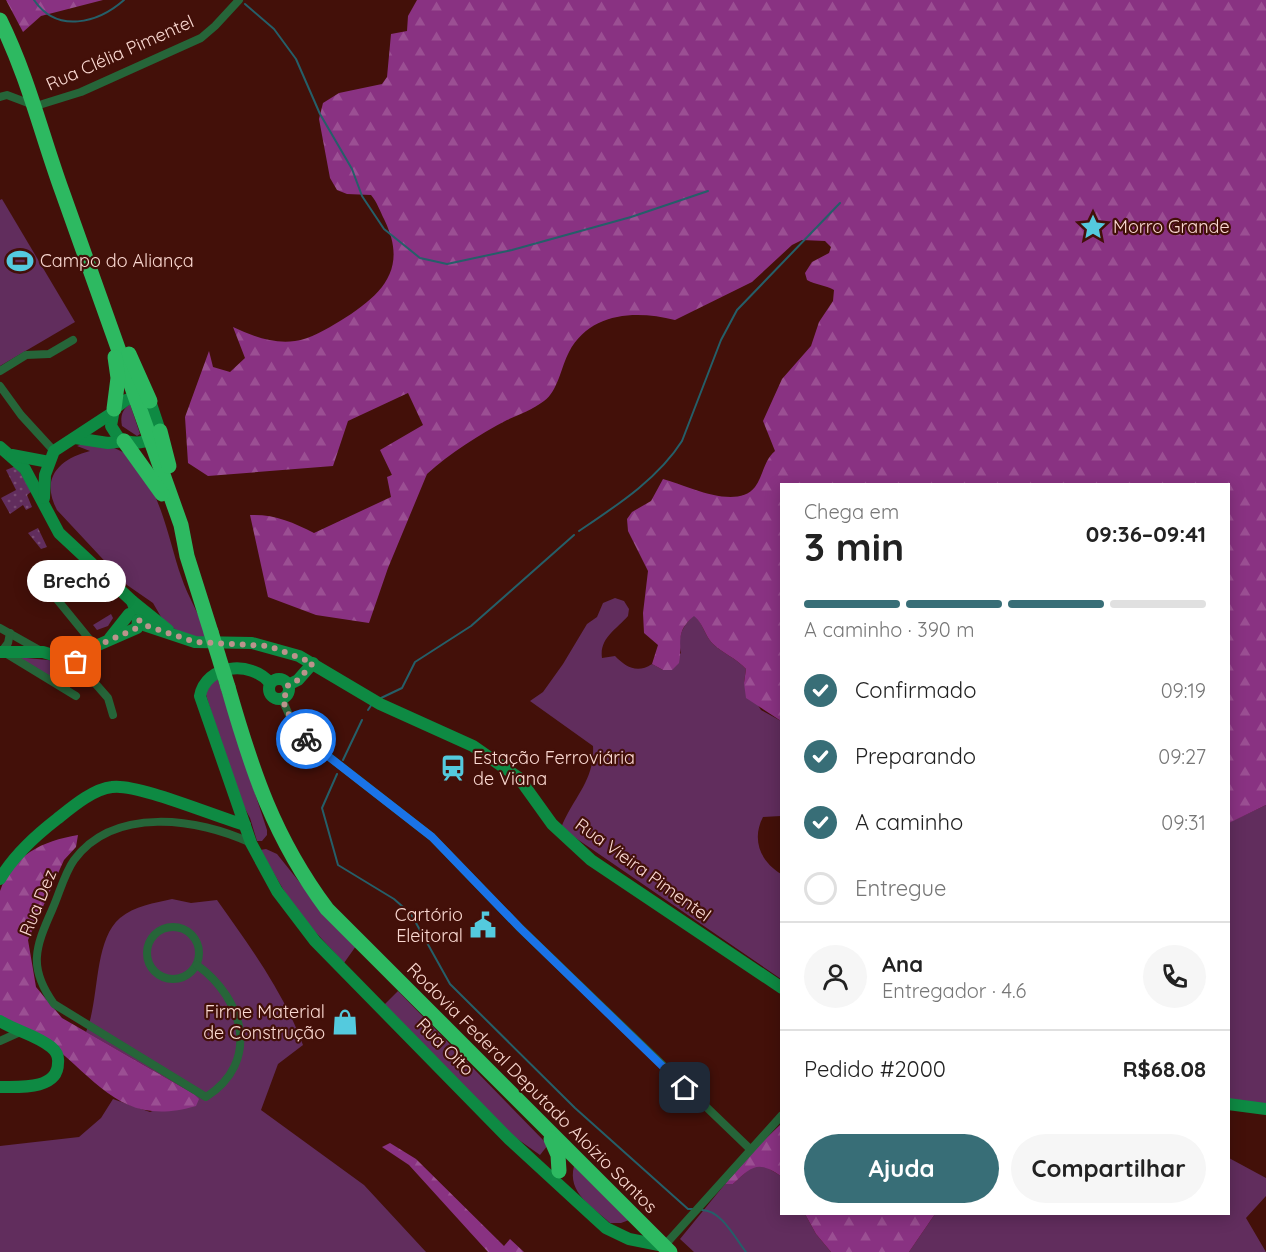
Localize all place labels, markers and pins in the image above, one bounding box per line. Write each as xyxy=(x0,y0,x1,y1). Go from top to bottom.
place icon: Morro Grande xyxy=(1078,212,1108,242)
place label: Morro Grande xyxy=(1113,215,1230,238)
sports icon: Campo do Aliança xyxy=(5,246,35,276)
place label: Campo do Aliança xyxy=(40,249,194,272)
callout: Brechó xyxy=(26,560,125,602)
pin xyxy=(50,636,101,687)
place label: Estação Ferroviária de Viana xyxy=(473,746,635,790)
station icon: Estação Ferroviária de Viana xyxy=(438,753,468,783)
place label: Cartório Eleitoral xyxy=(395,903,463,947)
public building icon: Cartório Eleitoral xyxy=(468,910,498,940)
place label: Firme Material de Construção xyxy=(203,1000,325,1044)
shop icon: Firme Material de Construção xyxy=(330,1007,360,1037)
pin xyxy=(659,1062,710,1113)

